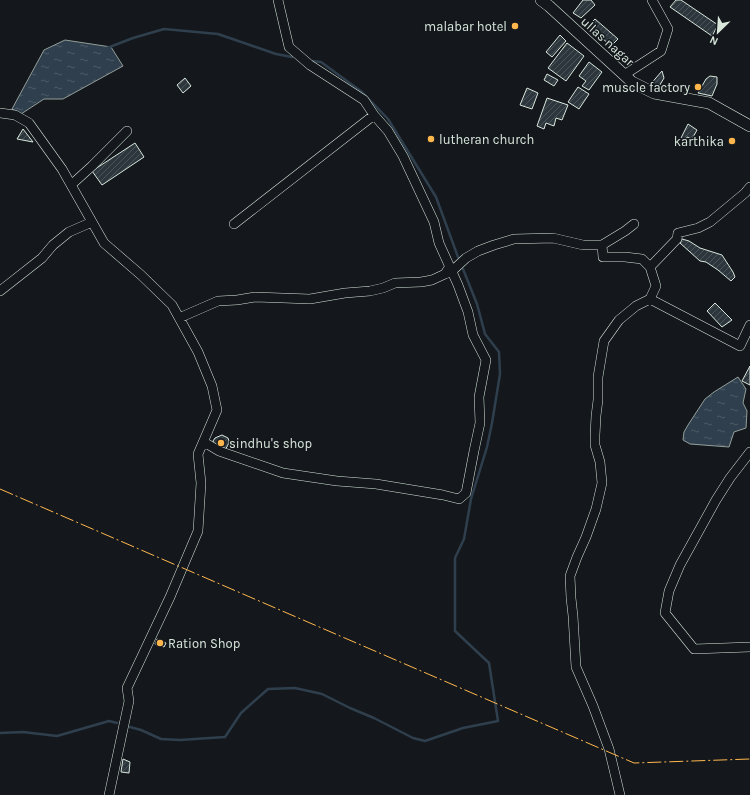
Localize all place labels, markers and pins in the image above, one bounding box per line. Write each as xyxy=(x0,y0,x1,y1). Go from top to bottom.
place label: malabar hotel xyxy=(424,19,507,34)
marker: malabar hotel xyxy=(510,21,520,31)
place label: muscle factory xyxy=(602,80,690,95)
marker: muscle factory xyxy=(693,82,703,92)
place label: lutheran church xyxy=(439,132,534,147)
marker: lutheran church xyxy=(426,134,436,144)
place label: karthika xyxy=(674,134,724,149)
marker: karthika xyxy=(727,136,737,146)
place label: sindhu's shop xyxy=(229,436,312,451)
marker: sindhu's shop xyxy=(216,438,226,448)
place label: Ration Shop xyxy=(168,636,240,651)
marker: Ration Shop xyxy=(155,638,165,648)

